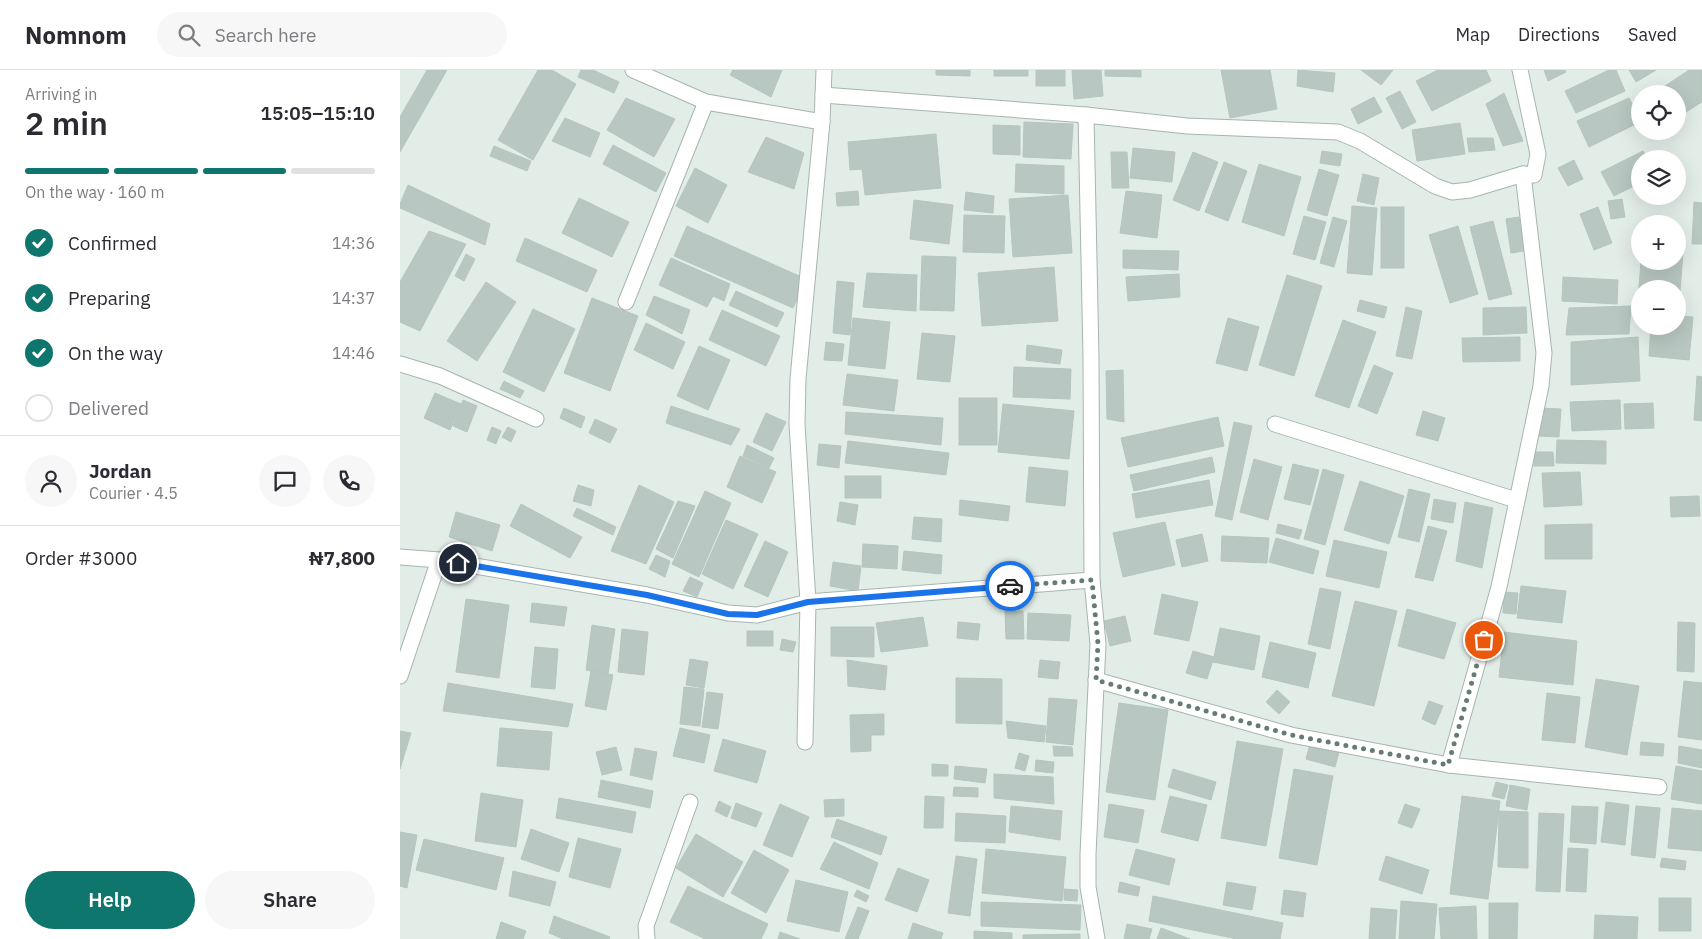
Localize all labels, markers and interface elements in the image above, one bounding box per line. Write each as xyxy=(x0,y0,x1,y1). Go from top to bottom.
search box xyxy=(157,12,507,57)
text: Nomnom xyxy=(25,19,127,51)
icon: search xyxy=(175,21,203,49)
text: Search here xyxy=(215,23,317,47)
text: Map xyxy=(1455,23,1490,46)
text: Directions xyxy=(1518,23,1600,46)
text: Saved xyxy=(1628,23,1677,46)
text: Arriving in xyxy=(25,84,97,104)
map controls xyxy=(1631,85,1686,335)
button: locate xyxy=(1631,85,1686,140)
text: 15:05–15:10 xyxy=(261,101,375,125)
text: 2 min xyxy=(25,102,108,144)
button: layers xyxy=(1631,150,1686,205)
text: On the way · 160 m xyxy=(25,182,164,202)
button: + xyxy=(1631,215,1686,270)
icon: check xyxy=(25,229,53,257)
text: Confirmed xyxy=(68,231,157,255)
text: 14:36 xyxy=(332,233,375,253)
button: − xyxy=(1631,280,1686,335)
icon: check xyxy=(25,284,53,312)
text: Preparing xyxy=(68,286,150,310)
text: 14:37 xyxy=(332,288,375,308)
icon: check xyxy=(25,339,53,367)
text: On the way xyxy=(68,341,163,365)
text: 14:46 xyxy=(332,343,375,363)
text: Delivered xyxy=(68,396,149,420)
button: person xyxy=(25,455,77,507)
button: chat xyxy=(259,455,311,507)
button: phone xyxy=(323,455,375,507)
text: Jordan xyxy=(89,459,152,483)
text: Courier · 4.5 xyxy=(89,483,178,503)
pin xyxy=(437,542,479,584)
text: Order #3000 xyxy=(25,546,137,570)
text: ₦7,800 xyxy=(309,546,375,570)
icon: home xyxy=(444,549,472,577)
courier xyxy=(985,561,1035,611)
icon: car xyxy=(996,572,1024,600)
pin xyxy=(1463,619,1505,661)
icon: bag xyxy=(1470,626,1498,654)
button: Help xyxy=(25,871,195,929)
button: Share xyxy=(205,871,375,929)

